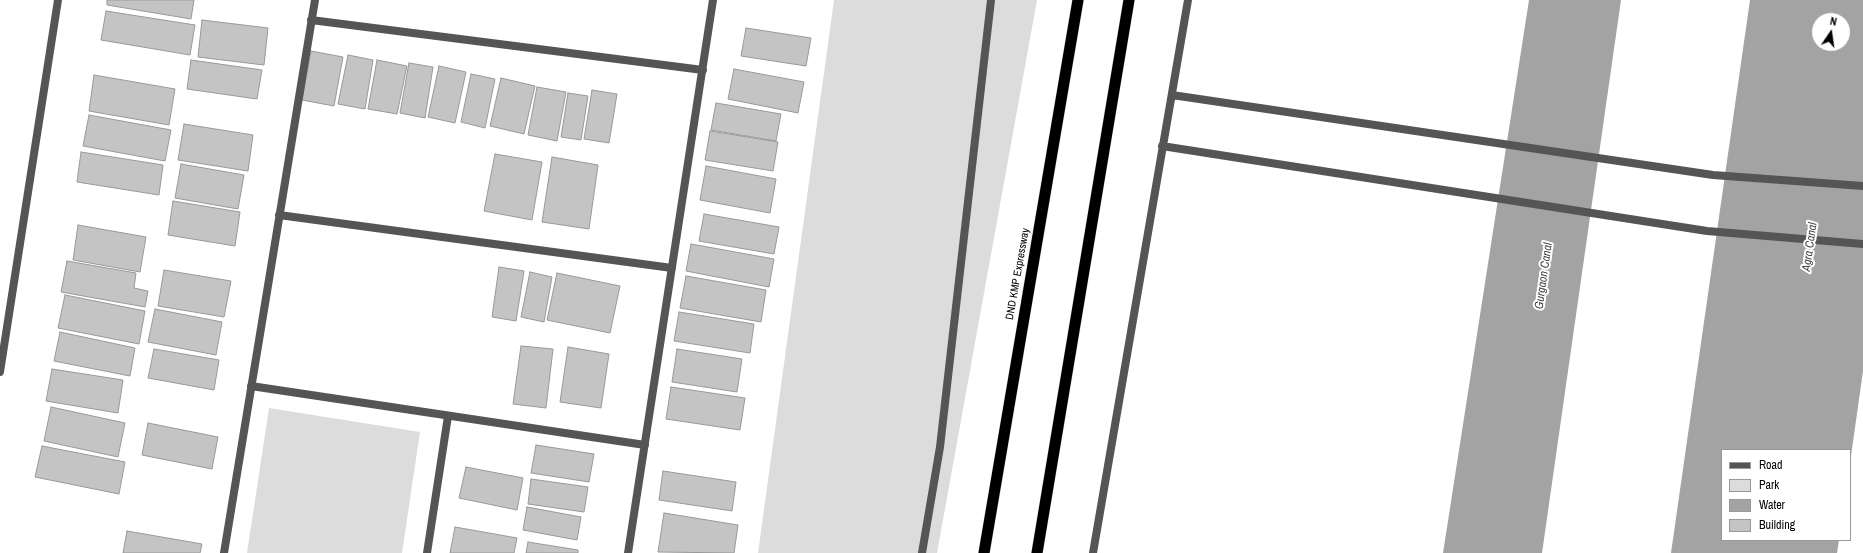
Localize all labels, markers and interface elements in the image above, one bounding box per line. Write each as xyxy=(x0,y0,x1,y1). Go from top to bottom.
north arrow xyxy=(1811,12,1851,52)
text: N xyxy=(1829,14,1838,29)
water label: Agra Canal xyxy=(1799,222,1821,272)
street label: DND KMP Expressway xyxy=(1003,227,1033,321)
water label: Gurgaon Canal xyxy=(1532,242,1556,310)
legend xyxy=(1721,449,1851,541)
text: Road xyxy=(1759,457,1783,473)
text: Park xyxy=(1759,477,1779,493)
text: Water xyxy=(1759,497,1785,513)
text: Building xyxy=(1759,517,1795,533)

